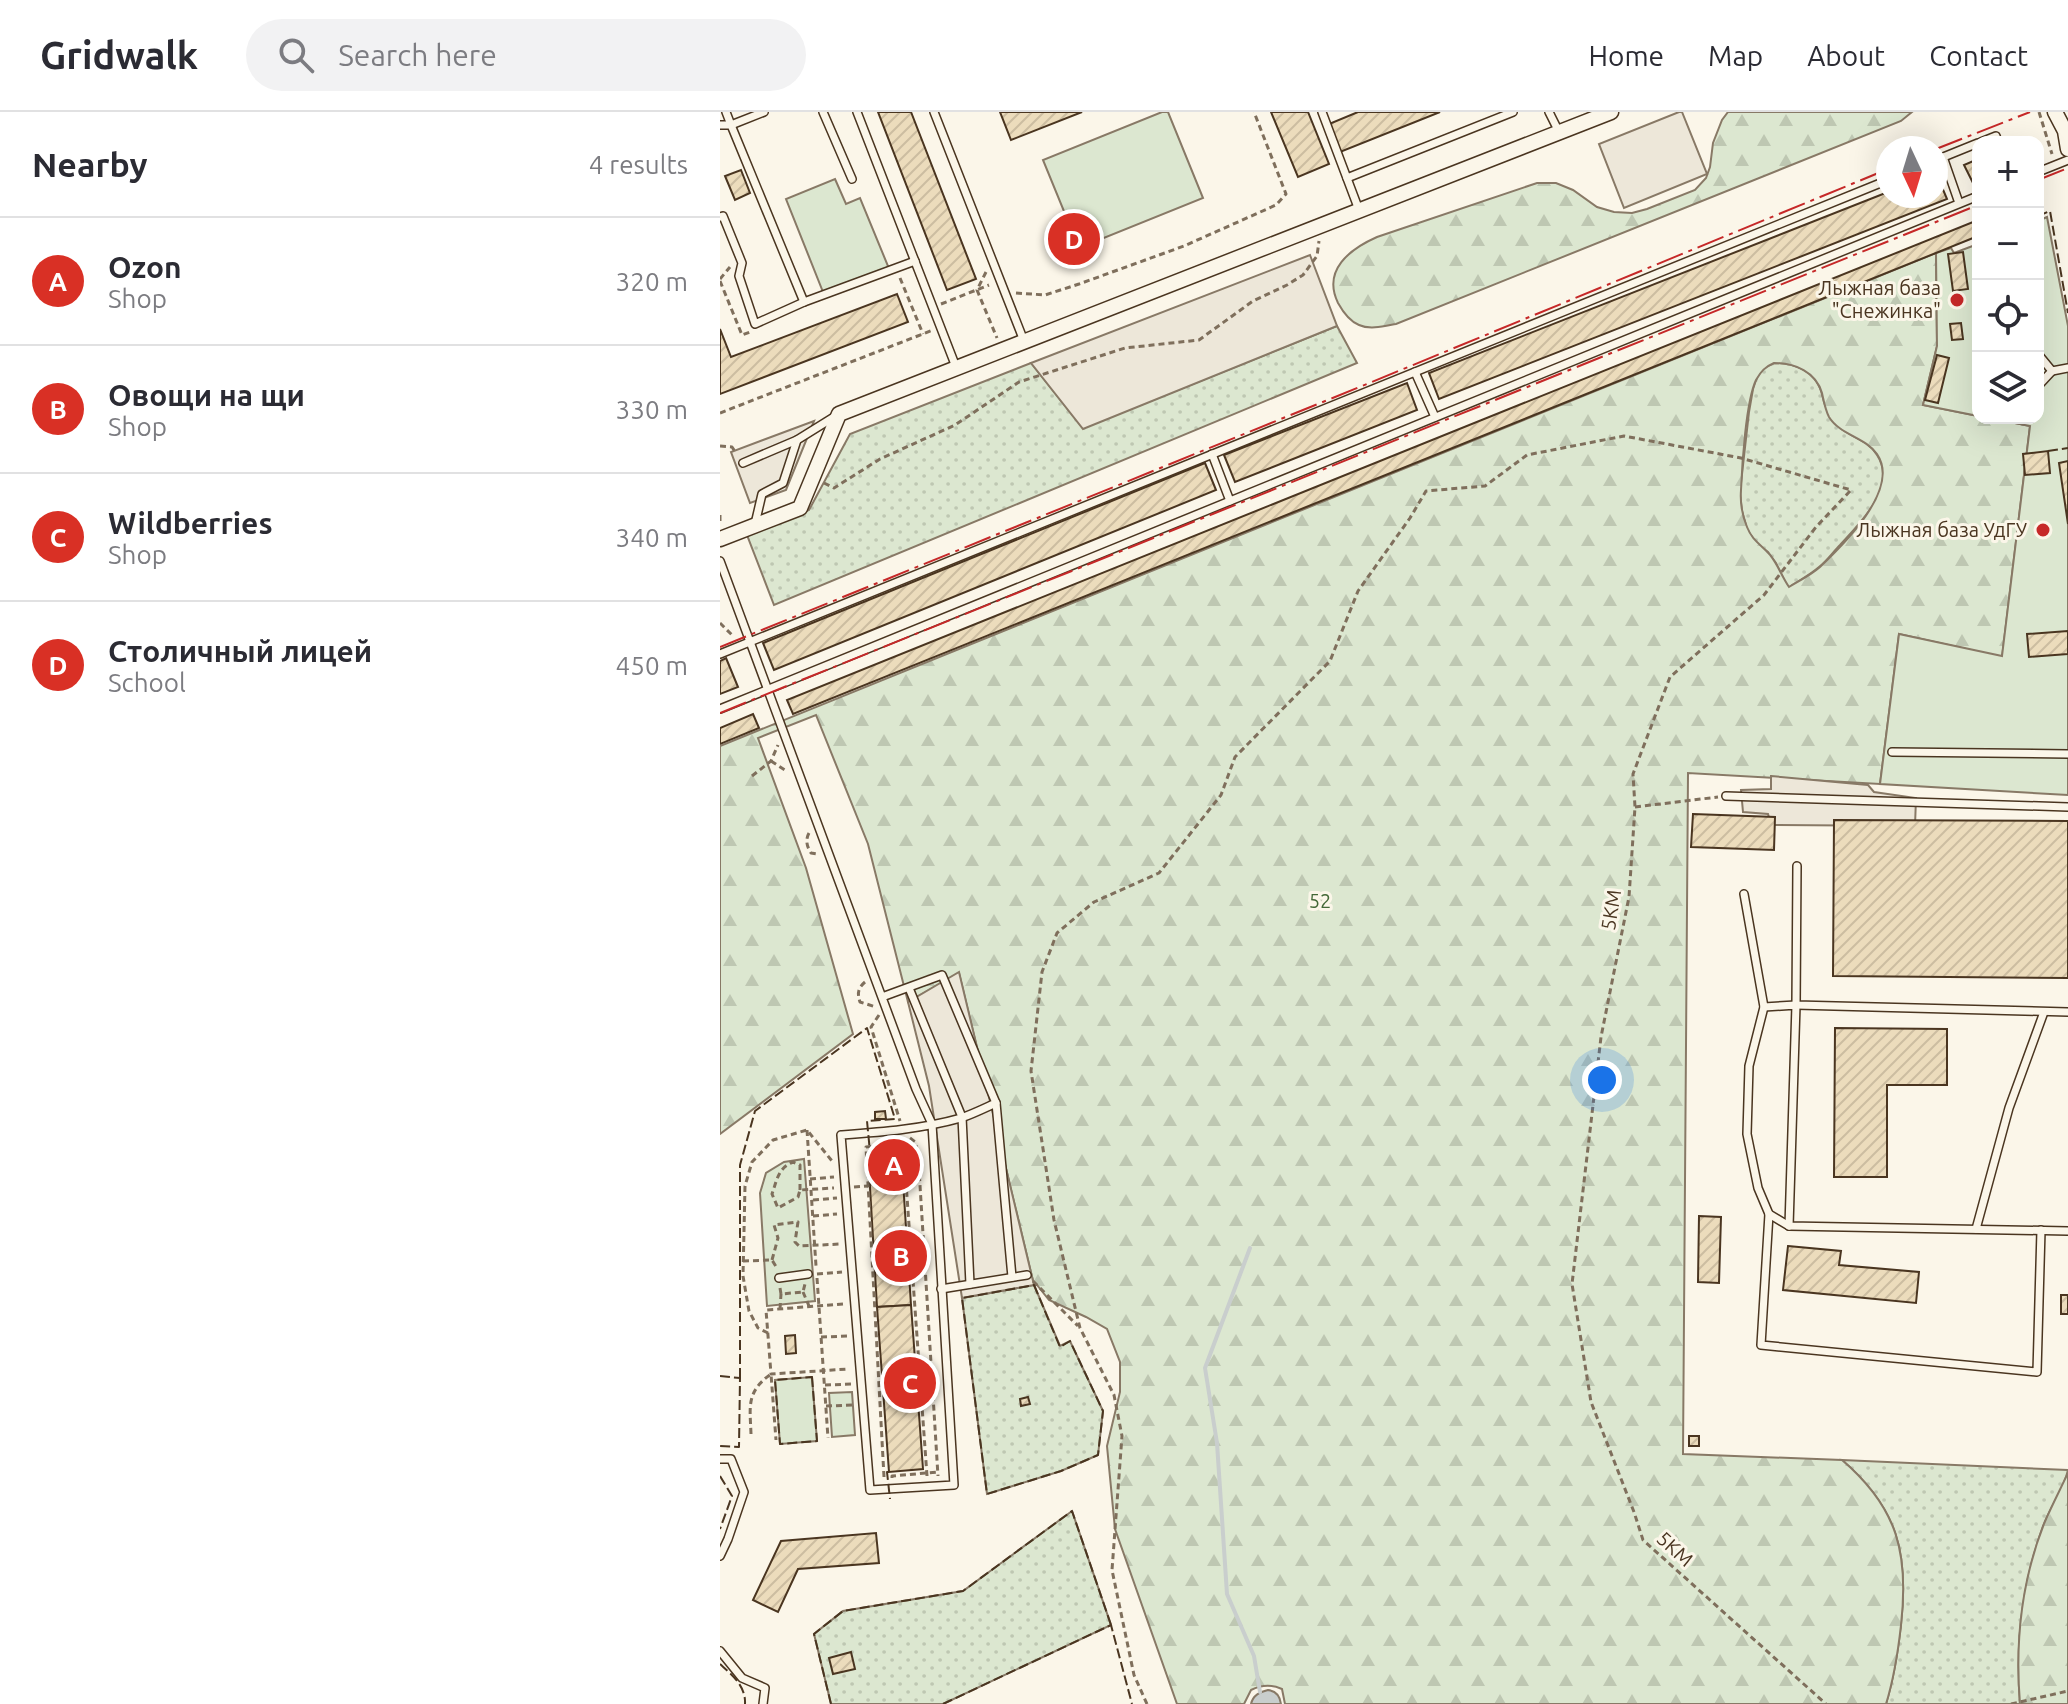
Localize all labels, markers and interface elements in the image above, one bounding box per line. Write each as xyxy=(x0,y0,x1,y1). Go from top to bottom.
search box xyxy=(246,19,806,91)
icon: search xyxy=(274,33,318,77)
text: Gridwalk xyxy=(40,34,198,76)
text: Search here xyxy=(338,38,497,72)
text: Home xyxy=(1589,40,1664,71)
text: Map xyxy=(1708,40,1763,71)
text: About xyxy=(1807,40,1885,71)
text: Contact xyxy=(1929,40,2028,71)
north arrow xyxy=(1876,136,1948,208)
map controls xyxy=(1972,136,2044,424)
button: + xyxy=(1972,136,2044,208)
text: Nearby xyxy=(32,145,147,183)
text: 4 results xyxy=(589,150,688,179)
button: − xyxy=(1972,208,2044,280)
pin: D xyxy=(1048,209,1100,269)
text: Ozon xyxy=(108,250,182,284)
text: A xyxy=(49,267,67,296)
text: 320 m xyxy=(616,267,688,296)
place label: Лыжная база "Снежинка" xyxy=(1818,276,1941,322)
button: locate xyxy=(1972,280,2044,352)
text: Shop xyxy=(108,284,167,313)
marker: Лыжная база "Снежинка" xyxy=(1948,291,1966,309)
button: layers xyxy=(1972,352,2044,424)
text: Овощи на щи xyxy=(108,378,305,412)
text: B xyxy=(49,395,67,424)
text: 330 m xyxy=(616,395,688,424)
text: Shop xyxy=(108,412,167,441)
text: Wildberries xyxy=(108,506,273,540)
place label: Лыжная база УдГУ xyxy=(1856,518,2028,541)
marker: Лыжная база УдГУ xyxy=(2034,521,2052,539)
text: C xyxy=(50,523,66,552)
text: 340 m xyxy=(616,523,688,552)
text: Shop xyxy=(108,540,167,569)
text: Столичный лицей xyxy=(108,634,372,668)
text: D xyxy=(49,651,67,680)
text: 450 m xyxy=(616,651,688,680)
text: School xyxy=(108,668,186,697)
street label: 5KM xyxy=(1596,888,1625,932)
park label: 52 xyxy=(1309,889,1331,912)
your location xyxy=(1582,1060,1622,1100)
pin: A xyxy=(868,1135,920,1195)
pin: B xyxy=(875,1226,927,1286)
pin: C xyxy=(884,1353,936,1413)
street label: 5KM xyxy=(1652,1526,1698,1571)

